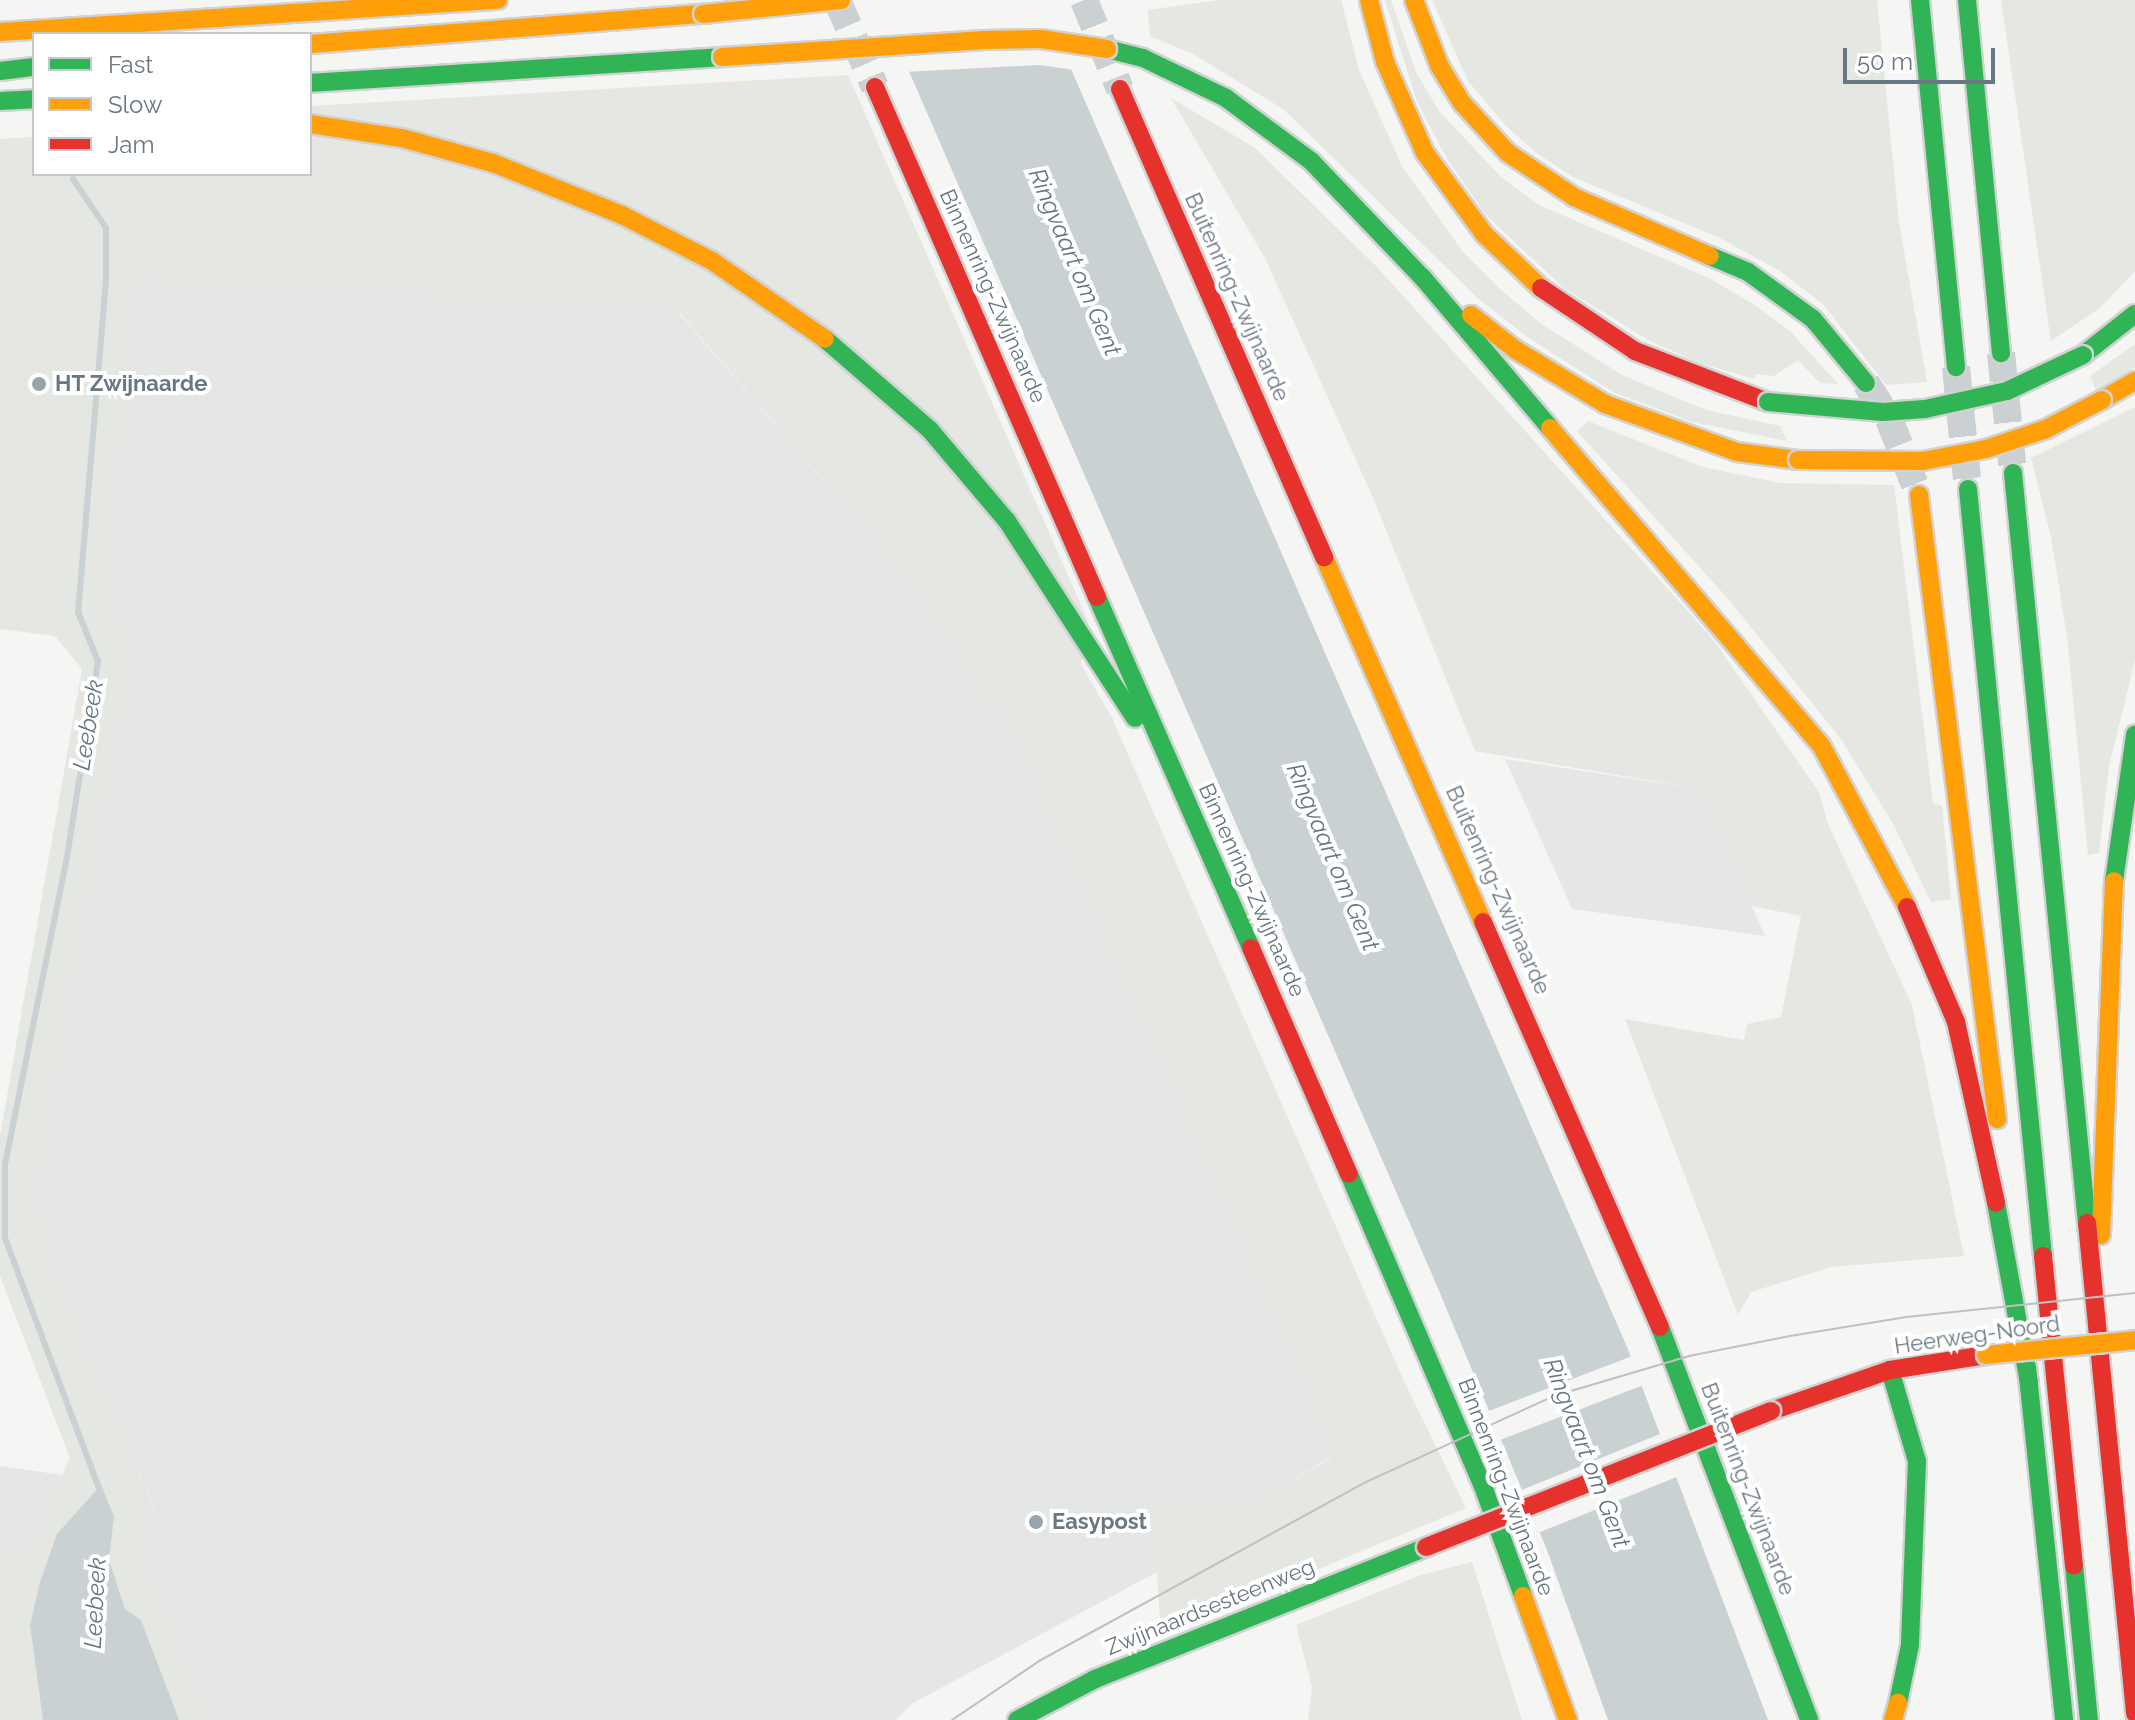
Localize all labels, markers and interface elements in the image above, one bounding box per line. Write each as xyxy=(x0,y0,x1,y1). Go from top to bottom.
legend xyxy=(32,32,312,176)
scale bar xyxy=(1847,32,1999,82)
text: 50 m xyxy=(1857,47,1913,76)
text: Fast xyxy=(108,50,153,79)
text: Slow xyxy=(108,90,162,119)
text: Jam xyxy=(108,130,154,159)
water label: Ringvaart om Gent xyxy=(1022,164,1128,360)
street label: Binnenring-Zwijnaarde xyxy=(934,185,1052,407)
street label: Buitenring-Zwijnaarde xyxy=(1179,189,1295,405)
place label: HT Zwijnaarde xyxy=(55,371,208,397)
marker: HT Zwijnaarde xyxy=(30,375,48,393)
water label: Leebeek xyxy=(67,678,109,772)
water label: Ringvaart om Gent xyxy=(1280,759,1386,955)
street label: Binnenring-Zwijnaarde xyxy=(1193,779,1311,1001)
street label: Buitenring-Zwijnaarde xyxy=(1440,782,1556,998)
street label: Heerweg-Noord xyxy=(1892,1310,2062,1360)
water label: Ringvaart om Gent xyxy=(1538,1354,1636,1552)
street label: Binnenring-Zwijnaarde xyxy=(1452,1374,1560,1600)
street label: Buitenring-Zwijnaarde xyxy=(1695,1379,1801,1599)
place label: Easypost xyxy=(1052,1509,1147,1535)
marker: Easypost xyxy=(1027,1513,1045,1531)
street label: Zwijnaardsesteenweg xyxy=(1102,1553,1318,1661)
water label: Leebeek xyxy=(78,1557,112,1649)

